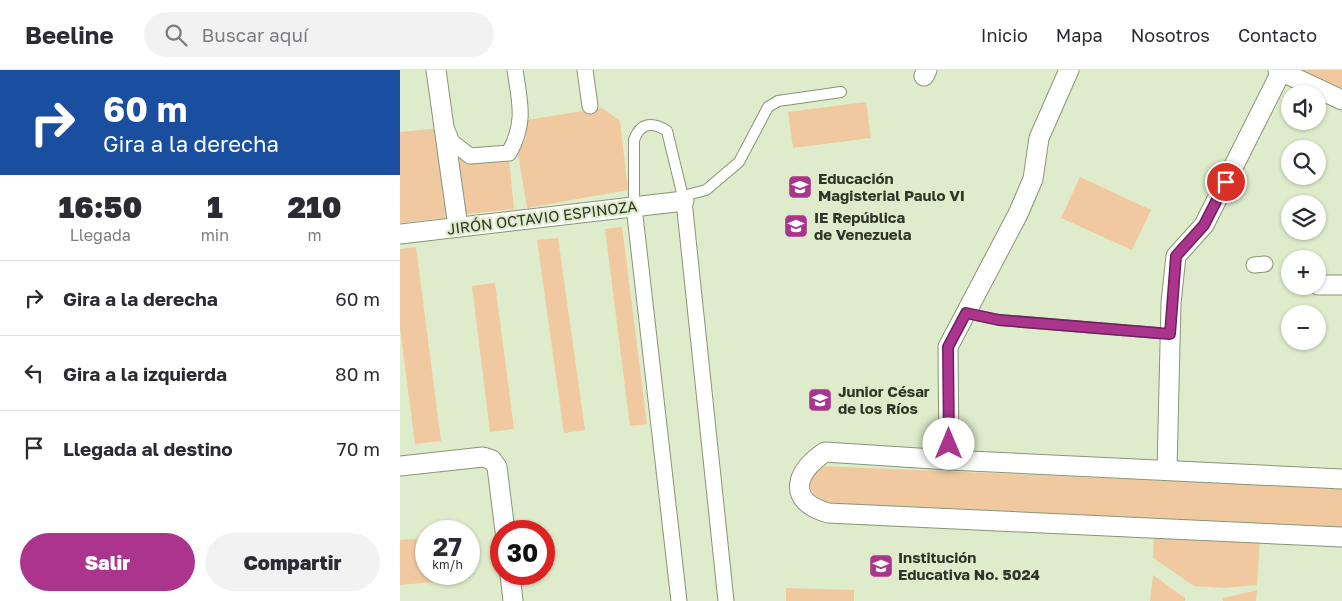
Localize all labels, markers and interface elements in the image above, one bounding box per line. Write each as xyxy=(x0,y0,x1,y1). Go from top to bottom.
search box xyxy=(144,12,494,57)
text: Beeline xyxy=(25,20,114,49)
icon: search xyxy=(162,21,190,49)
text: Buscar aquí xyxy=(202,23,308,46)
text: Inicio xyxy=(981,24,1028,46)
text: Mapa xyxy=(1056,24,1103,46)
text: Nosotros xyxy=(1131,24,1210,46)
text: Contacto xyxy=(1238,24,1317,46)
map controls xyxy=(1281,85,1326,350)
button: sound xyxy=(1281,85,1326,130)
text: 60 m xyxy=(103,88,187,130)
icon: right xyxy=(20,90,85,155)
text: Gira a la derecha xyxy=(103,130,279,157)
button: search xyxy=(1281,140,1326,185)
pin xyxy=(1205,161,1247,203)
icon: arrive xyxy=(1212,168,1240,196)
place label: Educación Magisterial Paulo VI xyxy=(818,169,965,204)
school or university icon: Educación Magisterial Paulo VI xyxy=(787,174,813,200)
text: 16:50 xyxy=(58,189,142,225)
text: 1 xyxy=(207,189,223,225)
text: 210 xyxy=(287,189,342,225)
button: layers xyxy=(1281,195,1326,240)
street label: JIRÓN OCTAVIO ESPINOZA xyxy=(446,196,638,238)
place label: IE República de Venezuela xyxy=(814,208,912,243)
school or university icon: IE República de Venezuela xyxy=(783,213,809,239)
text: Llegada xyxy=(70,225,131,245)
text: min xyxy=(201,225,229,245)
text: m xyxy=(307,225,322,245)
button: + xyxy=(1281,250,1326,295)
icon: right xyxy=(20,284,48,312)
text: Gira a la derecha xyxy=(63,287,218,310)
text: 60 m xyxy=(335,287,380,310)
button: − xyxy=(1281,305,1326,350)
icon: left xyxy=(20,359,48,387)
text: Gira a la izquierda xyxy=(63,362,227,385)
text: 80 m xyxy=(335,362,380,385)
place label: Junior César de los Ríos xyxy=(838,382,930,417)
school or university icon: Junior César de los Ríos xyxy=(807,387,833,413)
position arrow xyxy=(922,417,974,469)
icon: arrive xyxy=(20,434,48,462)
text: Llegada al destino xyxy=(63,437,233,460)
text: 70 m xyxy=(337,437,380,460)
speed limit sign: 30 xyxy=(490,520,555,585)
text: 27 xyxy=(433,531,462,562)
button: Salir xyxy=(20,533,195,591)
button: Compartir xyxy=(205,533,380,591)
place label: Institución Educativa No. 5024 xyxy=(898,548,1040,583)
school or university icon: Institución Educativa No. 5024 xyxy=(868,553,894,579)
text: km/h xyxy=(432,557,463,572)

